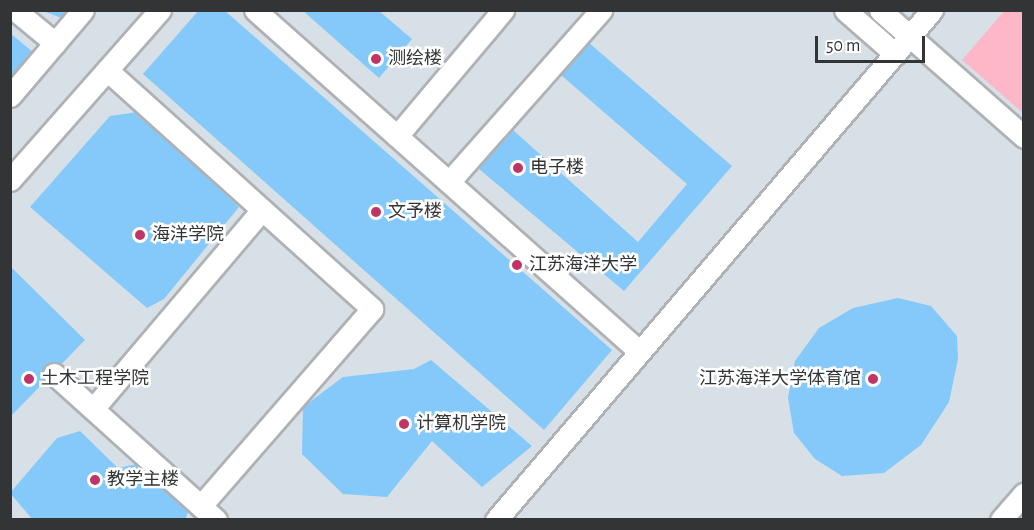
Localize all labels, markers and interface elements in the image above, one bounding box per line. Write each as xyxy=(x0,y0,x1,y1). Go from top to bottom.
scale bar xyxy=(818,24,928,62)
text: 50 m xyxy=(826,37,860,55)
place label: 测绘楼 xyxy=(388,48,442,70)
marker: 测绘楼 xyxy=(369,52,383,66)
place label: 电子楼 xyxy=(530,157,584,179)
marker: 电子楼 xyxy=(511,161,525,175)
place label: 文予楼 xyxy=(388,201,442,223)
marker: 文予楼 xyxy=(369,205,383,219)
place label: 海洋学院 xyxy=(152,224,224,246)
marker: 海洋学院 xyxy=(133,228,147,242)
place label: 江苏海洋大学 xyxy=(529,254,637,276)
marker: 江苏海洋大学 xyxy=(510,258,524,272)
place label: 土木工程学院 xyxy=(41,368,149,390)
place label: 江苏海洋大学体育馆 xyxy=(699,368,861,390)
marker: 土木工程学院 xyxy=(22,372,36,386)
marker: 江苏海洋大学体育馆 xyxy=(866,372,880,386)
place label: 计算机学院 xyxy=(416,413,506,435)
marker: 计算机学院 xyxy=(397,417,411,431)
place label: 教学主楼 xyxy=(107,469,179,491)
marker: 教学主楼 xyxy=(88,473,102,487)

